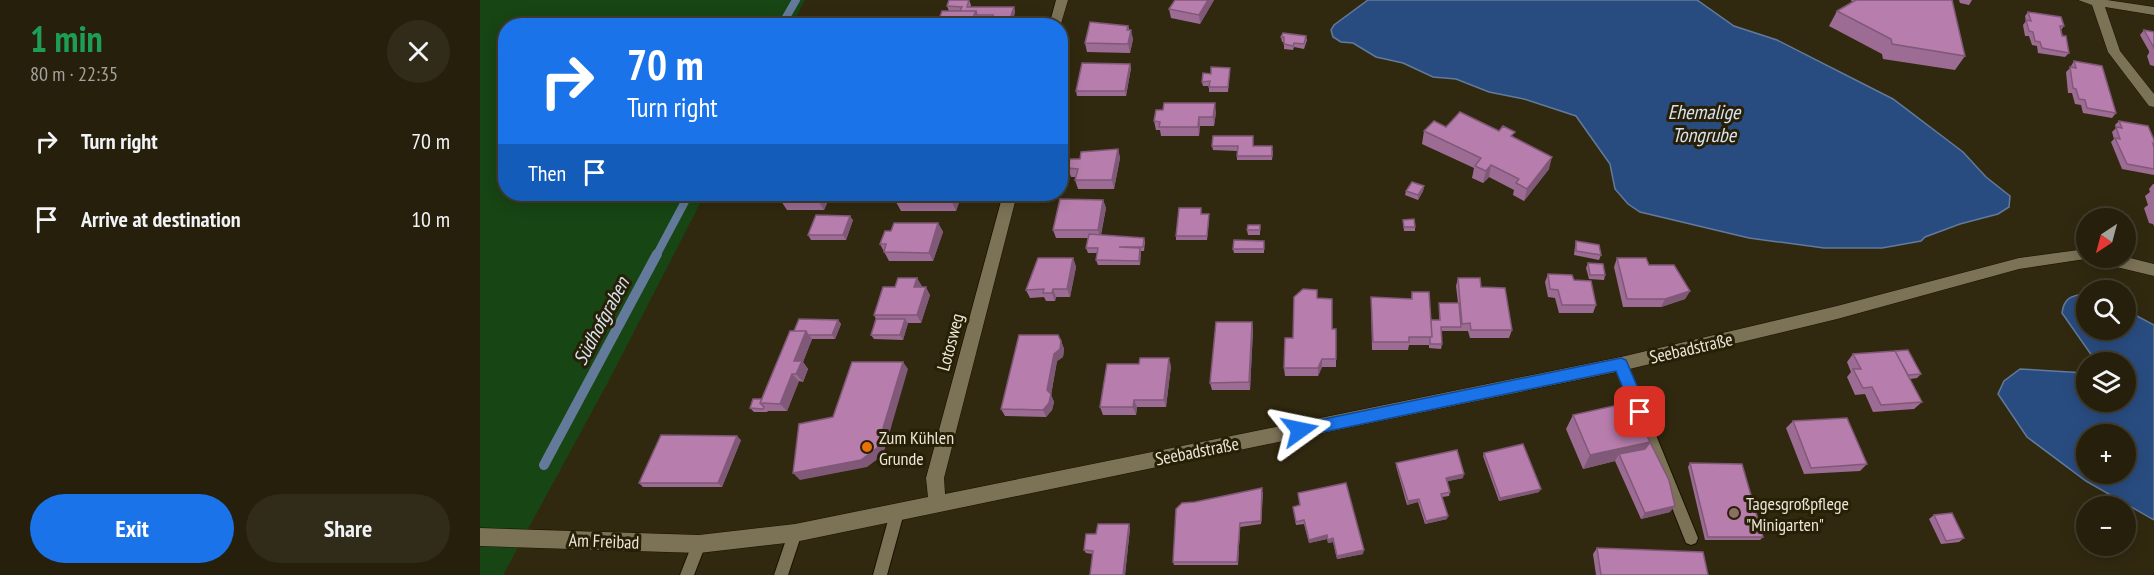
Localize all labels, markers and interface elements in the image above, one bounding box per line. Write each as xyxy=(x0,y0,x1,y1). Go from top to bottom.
text: 1 min xyxy=(30,15,103,62)
button: close xyxy=(387,20,450,83)
text: 70 m xyxy=(627,37,704,92)
icon: right xyxy=(528,42,606,120)
text: 80 m · 22:35 xyxy=(30,61,118,87)
text: Turn right xyxy=(627,90,718,124)
water label: Ehemalige Tongrube xyxy=(1668,99,1742,148)
icon: right xyxy=(30,125,63,158)
text: Turn right xyxy=(81,127,158,155)
text: 70 m xyxy=(411,127,450,155)
icon: arrive xyxy=(578,156,611,189)
text: Then xyxy=(528,159,566,187)
icon: arrive xyxy=(30,203,63,236)
text: Arrive at destination xyxy=(81,205,241,233)
text: 10 m xyxy=(411,205,450,233)
north arrow xyxy=(2076,208,2136,268)
map controls xyxy=(2076,208,2136,556)
water label: Südhofgraben xyxy=(567,271,636,369)
button: search xyxy=(2076,280,2136,340)
street label: Lotosweg xyxy=(931,311,969,373)
street label: Seebadstraße xyxy=(1647,327,1735,369)
button: layers xyxy=(2076,352,2136,412)
pin xyxy=(1614,386,1665,437)
icon: arrive xyxy=(1623,395,1656,428)
position arrow xyxy=(1268,398,1332,462)
button: + xyxy=(2076,424,2136,484)
place label: Zum Kühlen Grunde xyxy=(879,426,954,470)
street label: Seebadstraße xyxy=(1153,432,1241,470)
marker: Zum Kühlen Grunde xyxy=(860,440,874,454)
place label: Tagesgroßpflege "Minigarten" xyxy=(1746,492,1849,536)
button: Exit xyxy=(30,494,234,563)
button: Share xyxy=(246,494,450,563)
button: − xyxy=(2076,496,2136,556)
marker: Tagesgroßpflege "Minigarten" xyxy=(1727,506,1741,520)
street label: Am Freibad xyxy=(568,528,640,554)

